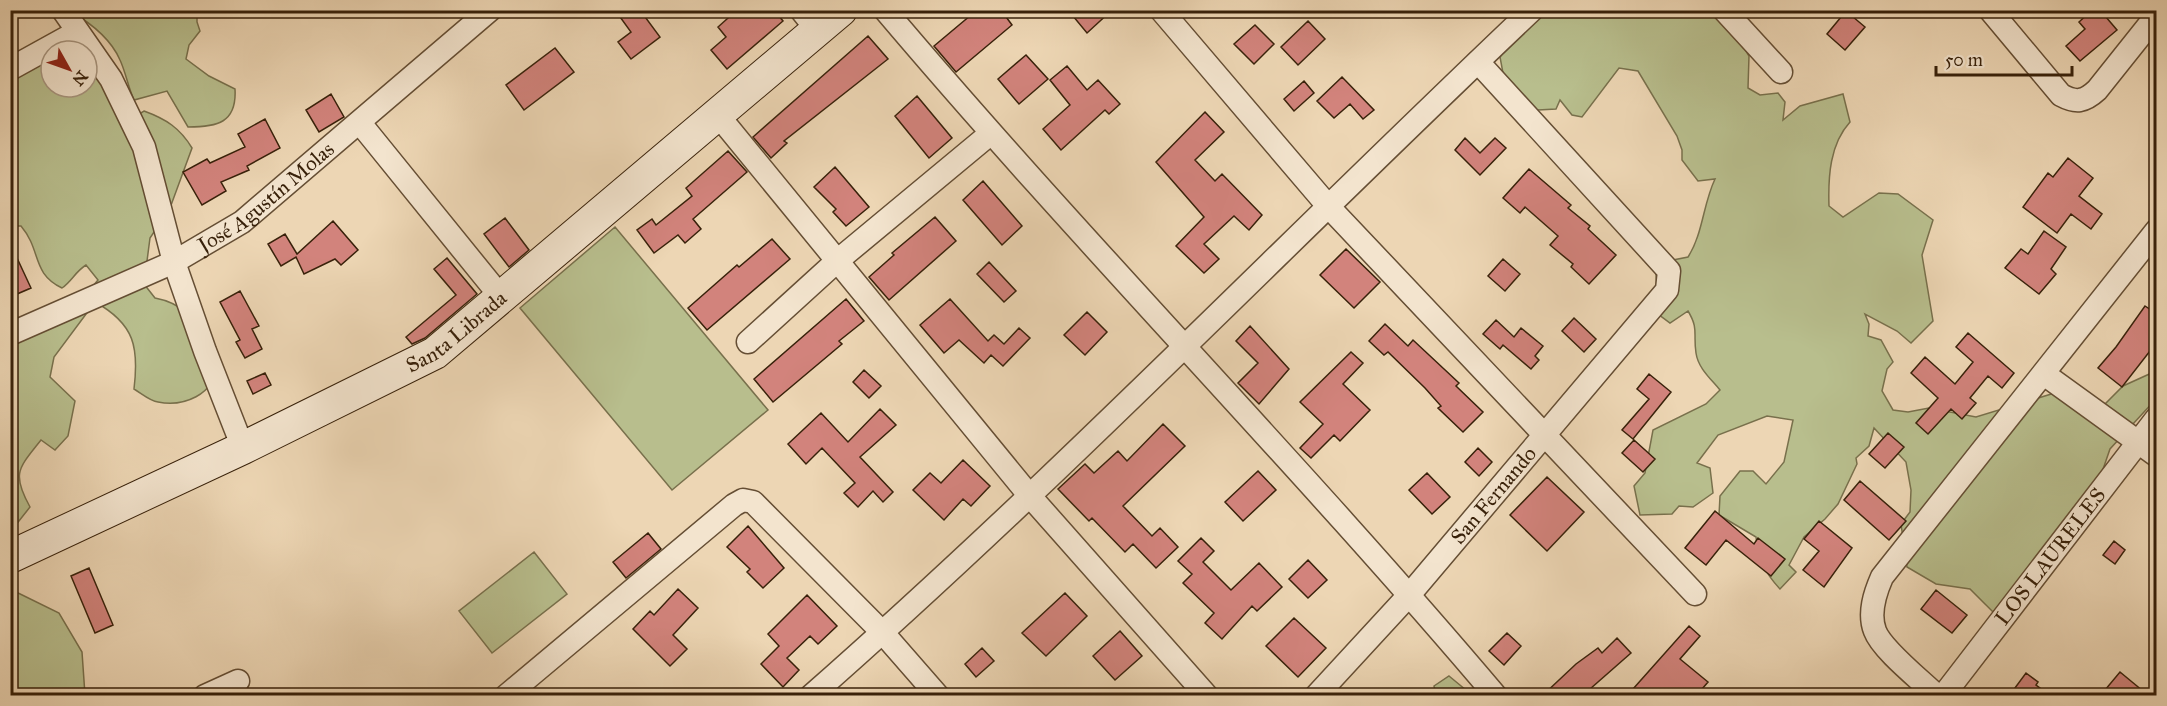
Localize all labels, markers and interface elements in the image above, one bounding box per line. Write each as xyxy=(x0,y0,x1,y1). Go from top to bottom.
north arrow xyxy=(39,39,99,99)
scale bar xyxy=(1936,39,2072,77)
text: 50 m xyxy=(1945,49,1983,71)
text: N xyxy=(68,67,92,90)
street label: José Agustín Molas xyxy=(191,136,339,259)
street label: Santa Librada xyxy=(402,285,512,378)
street label: San Fernando xyxy=(1445,441,1542,549)
street label: LOS LAURELES xyxy=(1989,483,2111,630)

